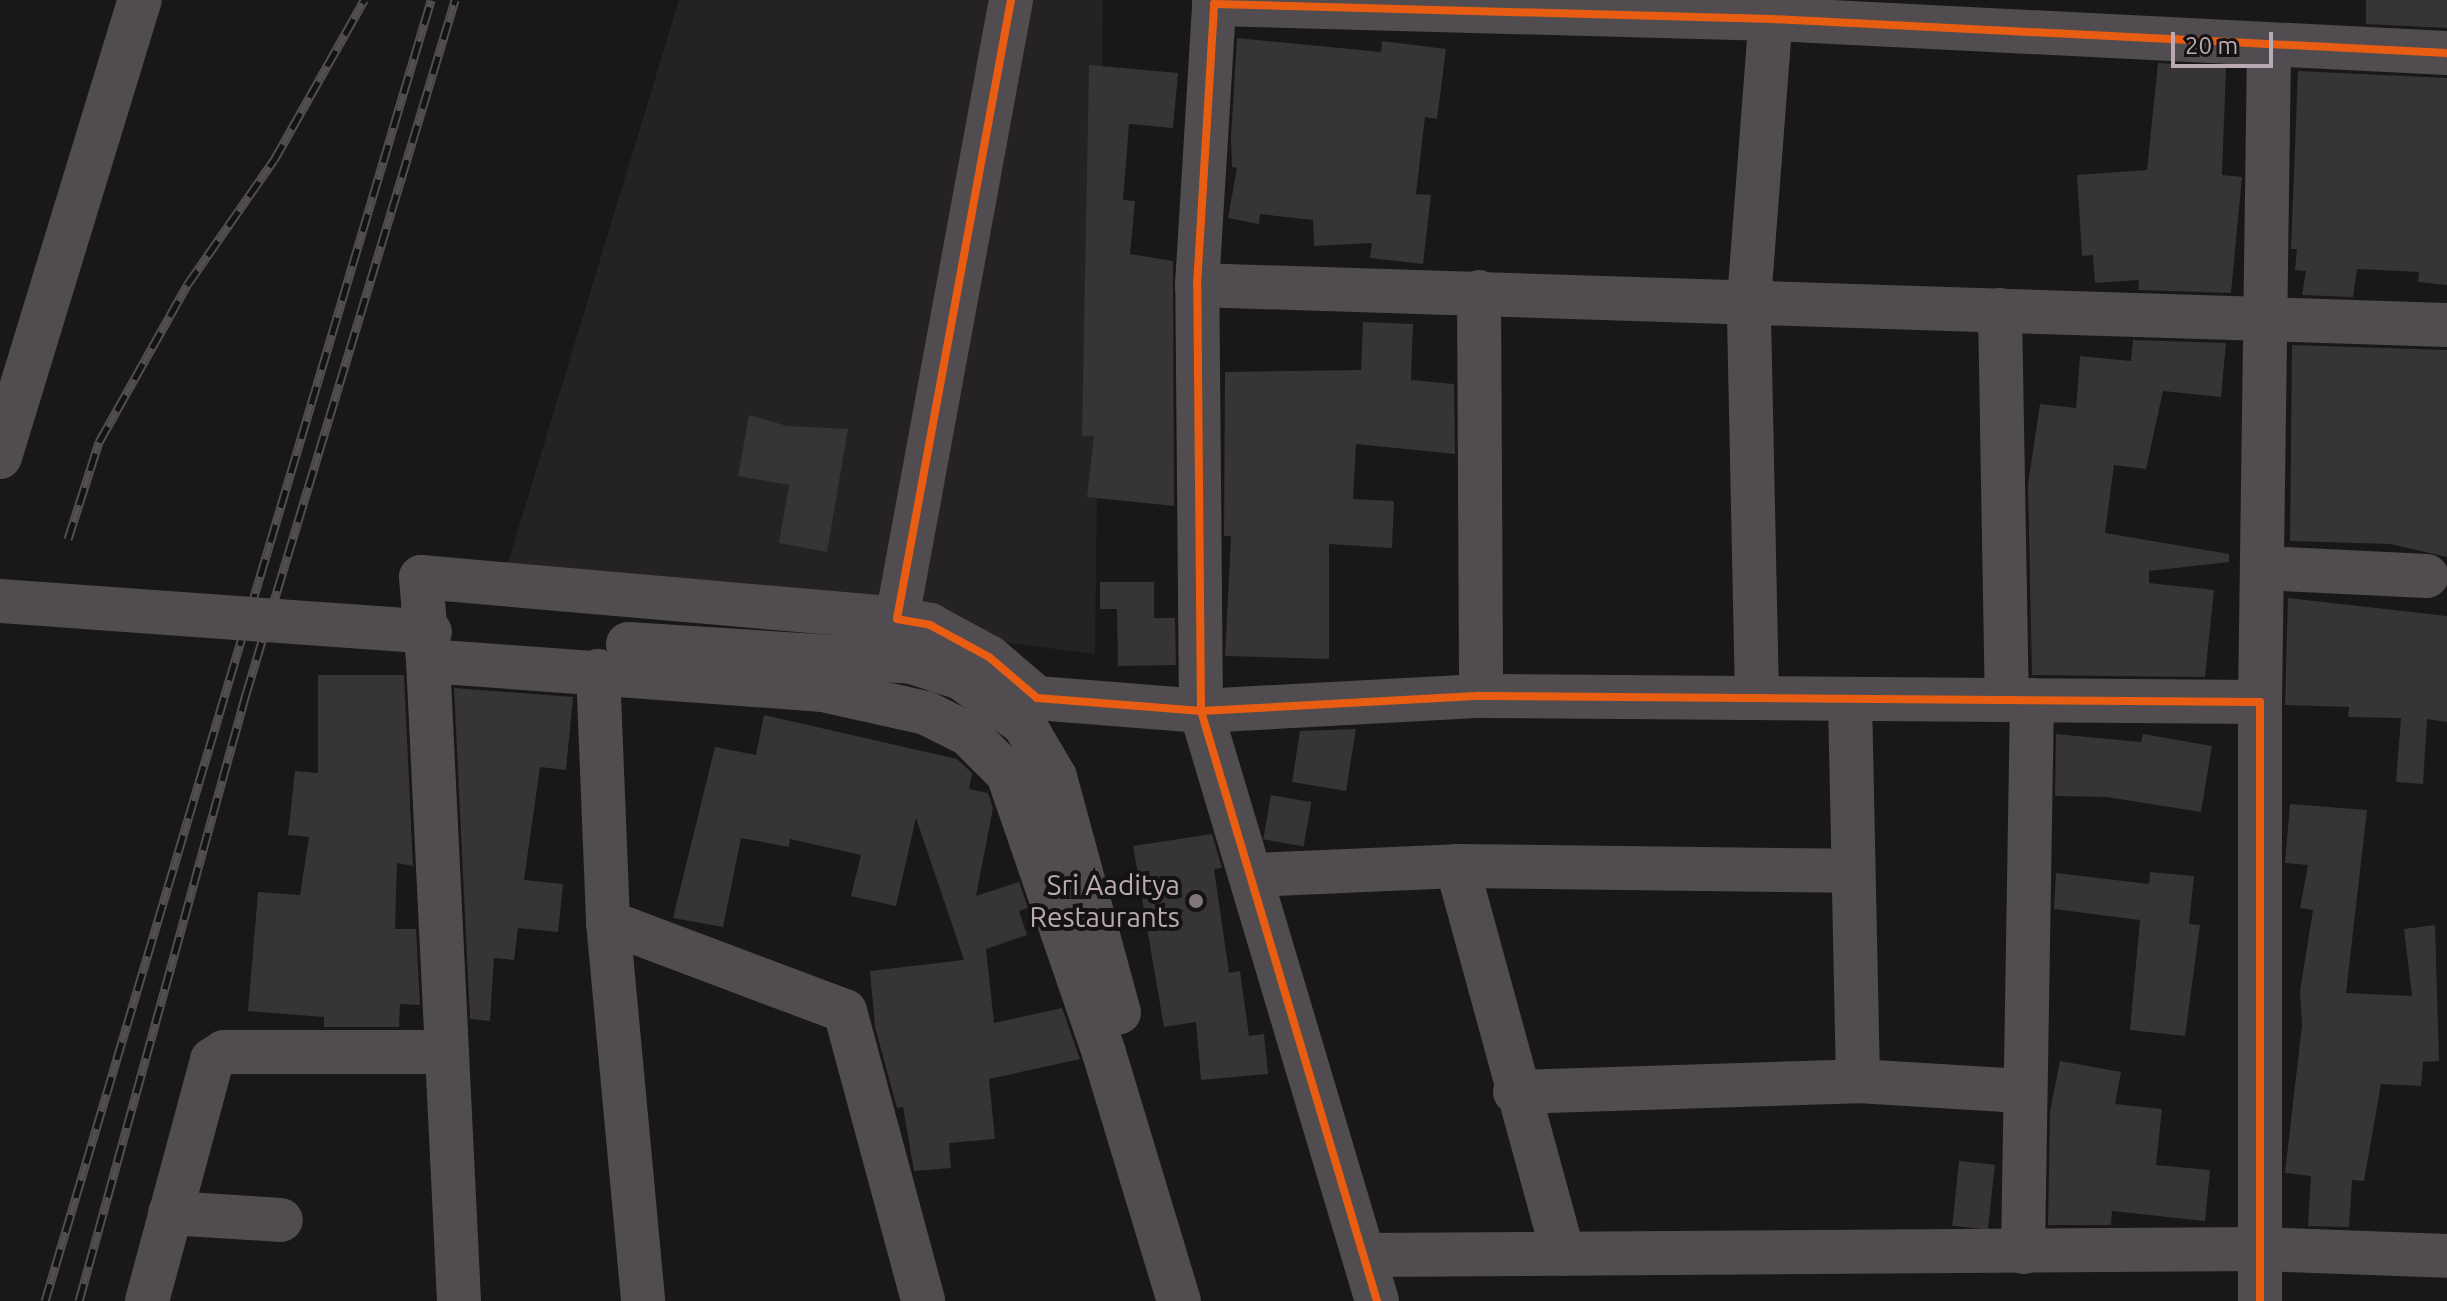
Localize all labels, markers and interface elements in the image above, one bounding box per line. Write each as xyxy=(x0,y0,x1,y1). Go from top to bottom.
scale bar xyxy=(2175,16,2277,66)
text: 20 m xyxy=(2185,32,2238,59)
place label: Sri Aaditya Restaurants xyxy=(1030,868,1180,934)
marker: Sri Aaditya Restaurants xyxy=(1187,892,1205,910)

